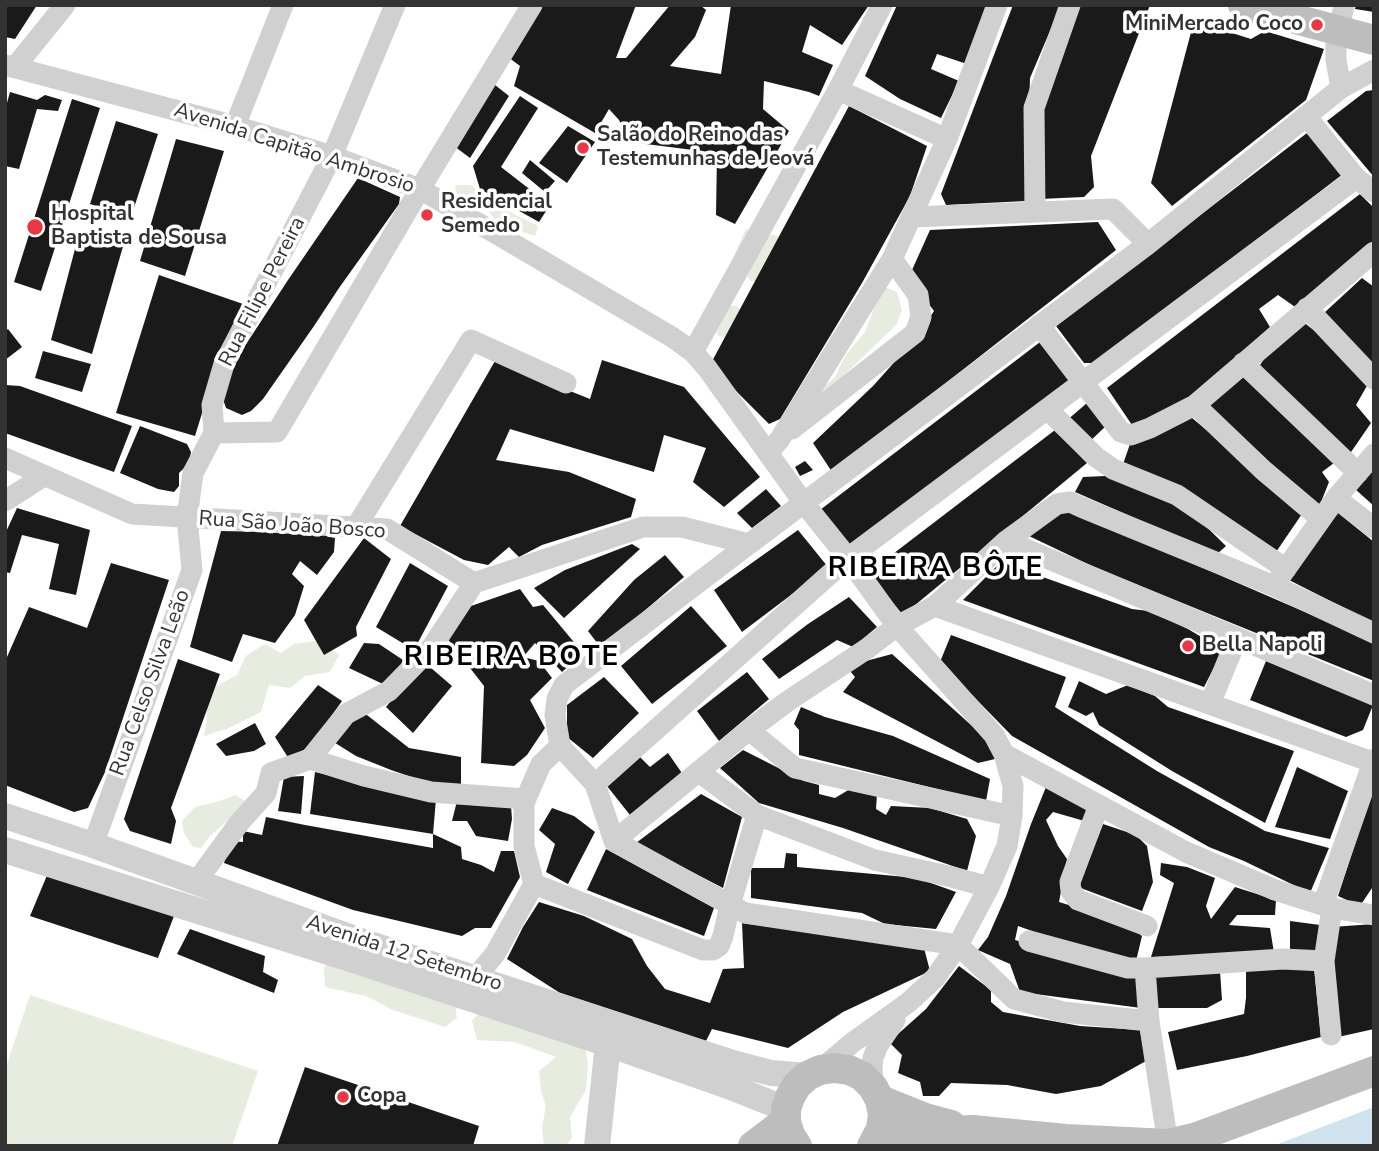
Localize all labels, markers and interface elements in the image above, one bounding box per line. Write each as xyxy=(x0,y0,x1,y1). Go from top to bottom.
place label: MiniMercado Coco xyxy=(1125,12,1303,38)
marker: MiniMercado Coco xyxy=(1309,17,1325,33)
street label: Avenida Capitão Ambrosio xyxy=(171,98,417,200)
place label: Salão do Reino das Testemunhas de Jeová xyxy=(597,123,815,173)
marker: Salão do Reino das Testemunhas de Jeová xyxy=(575,140,591,156)
place label: Residencial Semedo xyxy=(441,190,552,240)
place label: Hospital Baptista de Sousa xyxy=(51,202,227,252)
marker: Residencial Semedo xyxy=(419,207,435,223)
street label: Rua Filipe Pereira xyxy=(214,213,312,371)
marker: Hospital Baptista de Sousa xyxy=(25,217,45,237)
street label: Rua São João Bosco xyxy=(198,507,386,545)
district label: RIBEIRA BÔTE xyxy=(829,552,1043,586)
street label: Rua Celso Silva Leão xyxy=(106,586,196,780)
place label: Bella Napoli xyxy=(1202,633,1322,659)
marker: Bella Napoli xyxy=(1180,638,1196,654)
district label: RIBEIRA BOTE xyxy=(405,641,619,675)
street label: Avenida 12 Setembro xyxy=(303,910,505,998)
place label: Copa xyxy=(357,1084,407,1110)
marker: Copa xyxy=(335,1089,351,1105)

